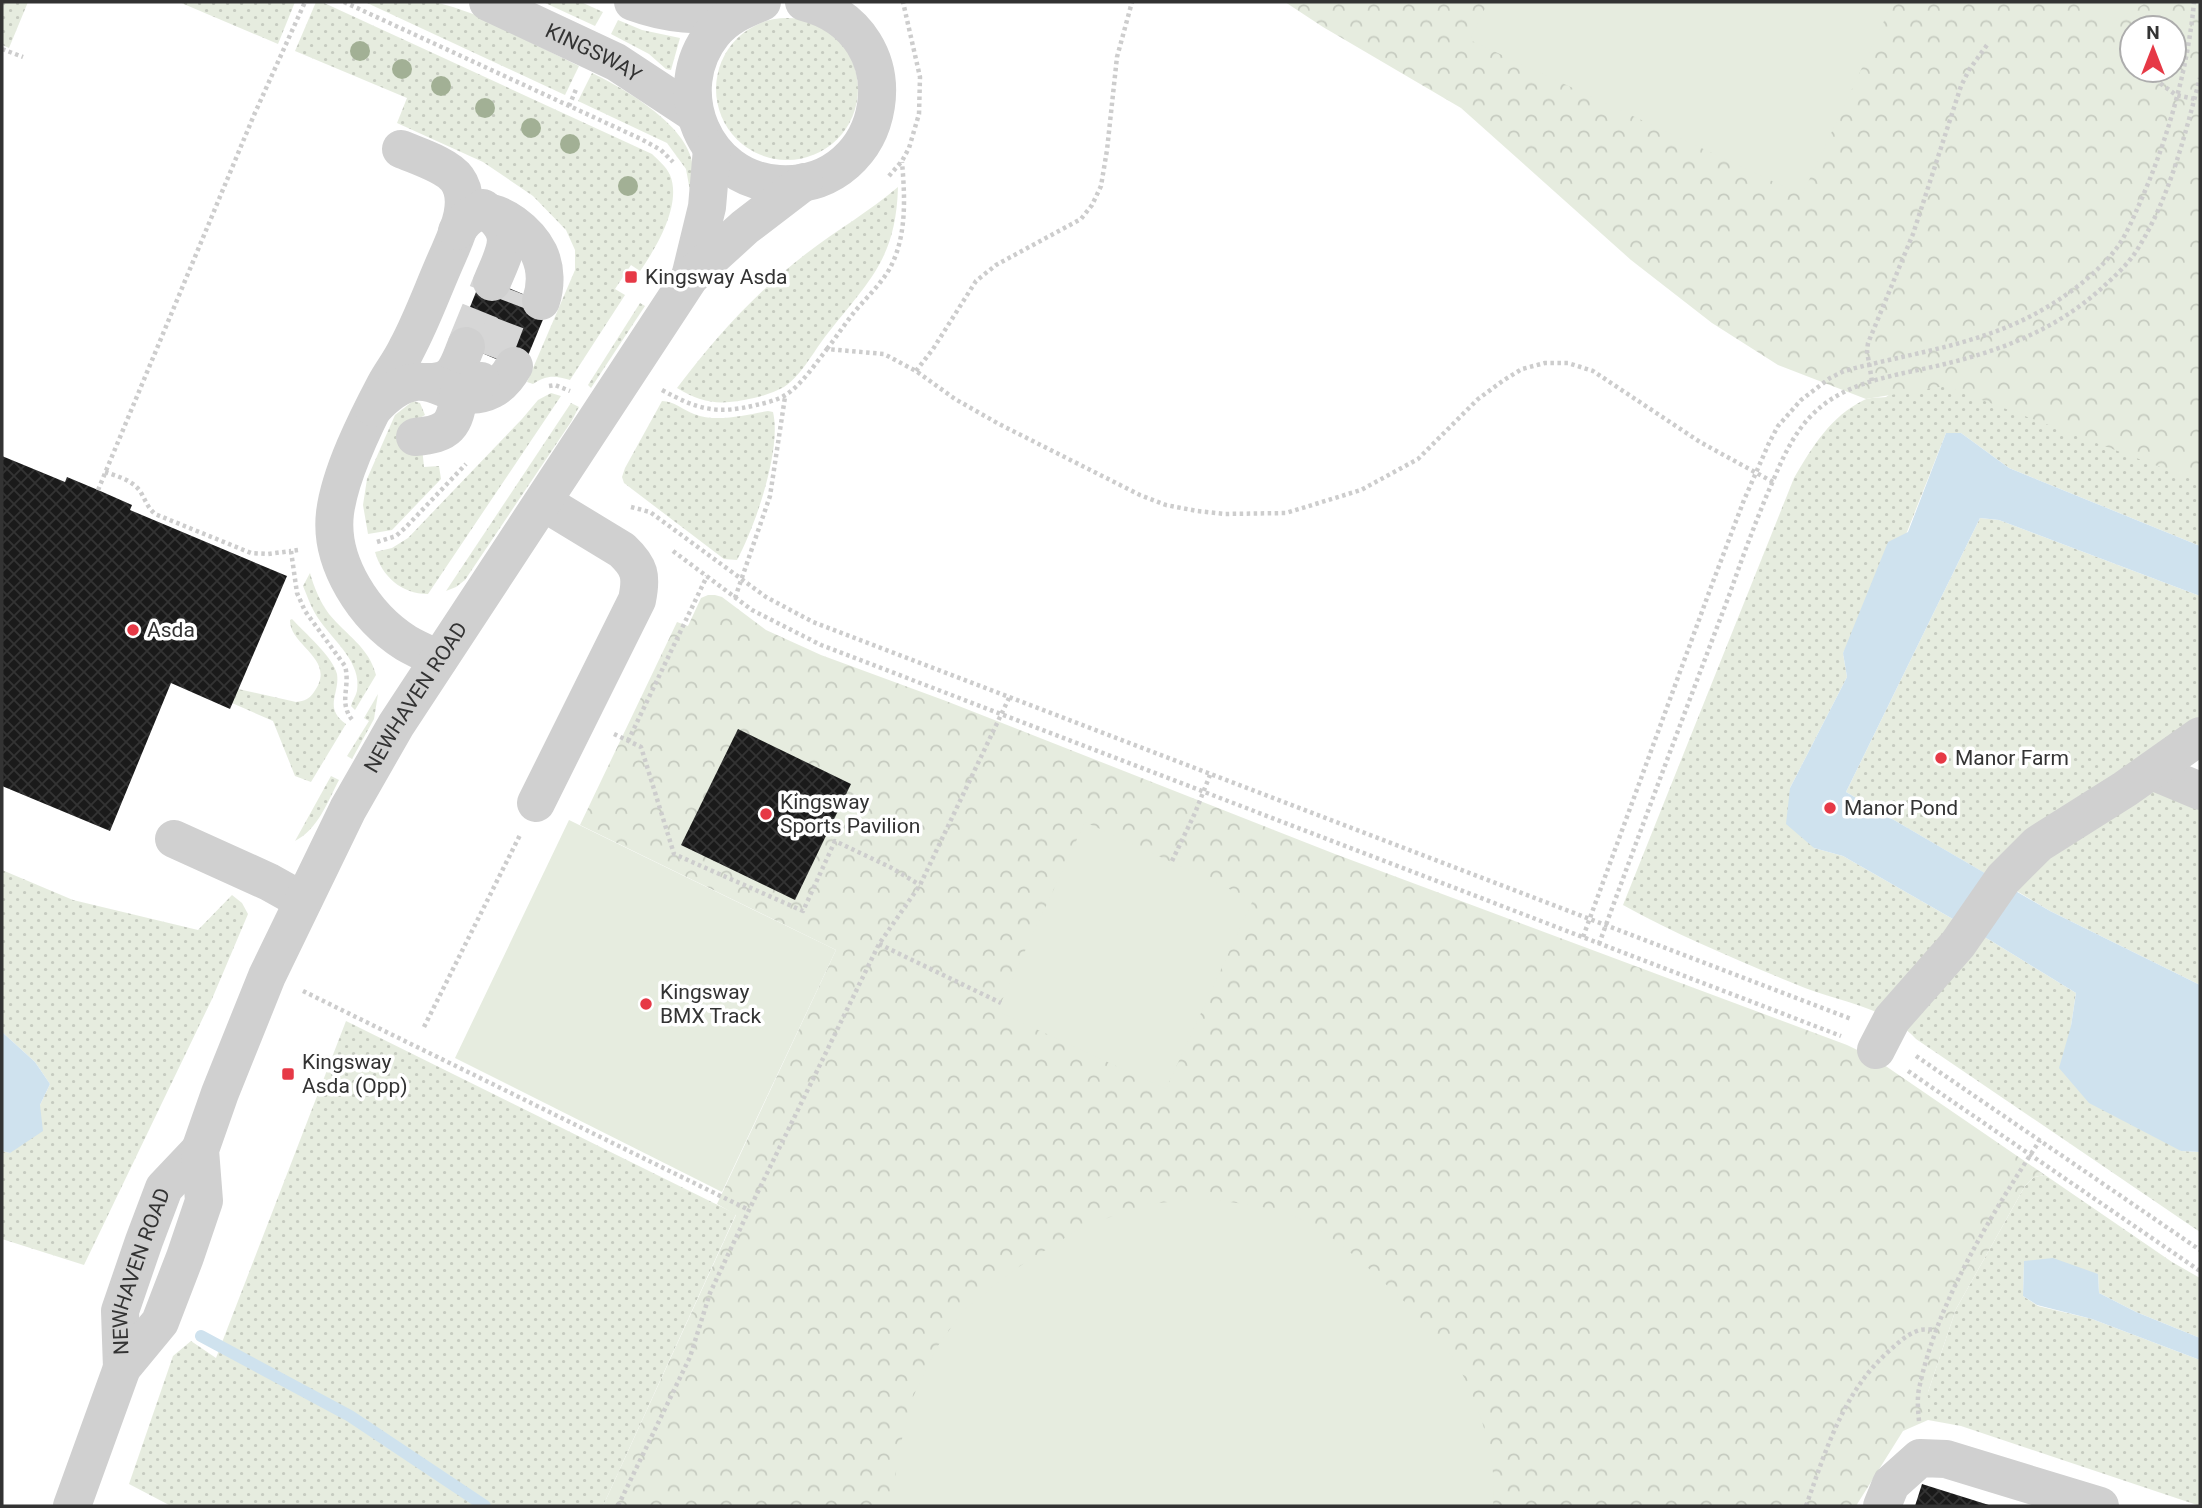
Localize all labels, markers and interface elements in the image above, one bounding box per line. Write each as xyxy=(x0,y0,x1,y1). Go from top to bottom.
north arrow xyxy=(2118,14,2188,84)
street label: KINGSWAY xyxy=(542,19,646,87)
text: N xyxy=(2146,21,2160,44)
place label: Kingsway Asda xyxy=(645,265,788,289)
marker: Kingsway Asda xyxy=(623,269,639,285)
place label: Asda xyxy=(147,618,195,642)
street label: NEWHAVEN ROAD xyxy=(359,618,472,777)
marker: Asda xyxy=(125,622,141,638)
place label: Manor Farm xyxy=(1955,746,2069,770)
marker: Manor Farm xyxy=(1933,750,1949,766)
place label: Kingsway Sports Pavilion xyxy=(780,790,920,838)
place label: Manor Pond xyxy=(1844,796,1958,820)
marker: Manor Pond xyxy=(1822,800,1838,816)
marker: Kingsway Sports Pavilion xyxy=(758,806,774,822)
place label: Kingsway BMX Track xyxy=(660,980,761,1028)
marker: Kingsway BMX Track xyxy=(638,996,654,1012)
place label: Kingsway Asda (Opp) xyxy=(302,1050,408,1098)
marker: Kingsway Asda (Opp) xyxy=(280,1066,296,1082)
street label: NEWHAVEN ROAD xyxy=(108,1185,175,1355)

